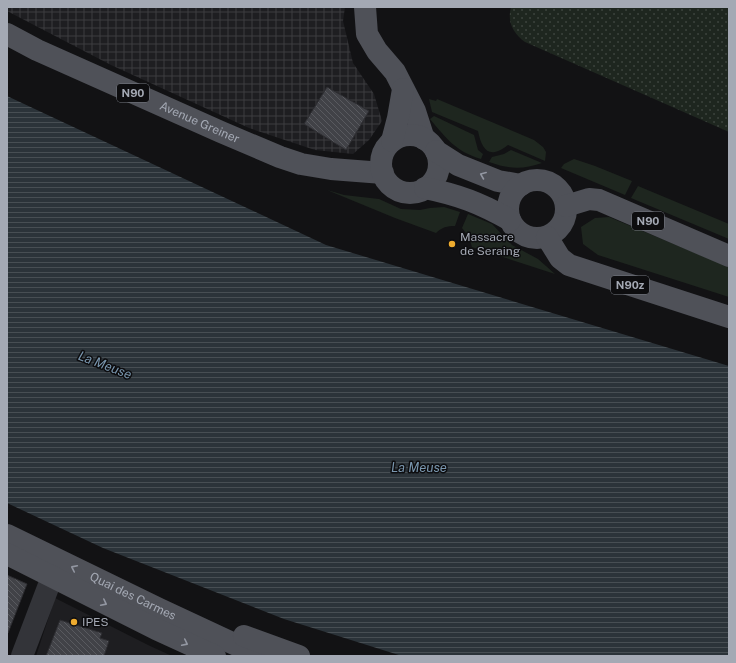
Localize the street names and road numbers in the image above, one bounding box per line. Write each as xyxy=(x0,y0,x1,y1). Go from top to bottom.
road number: N90 xyxy=(117,84,149,102)
street label: Avenue Greiner xyxy=(158,99,242,146)
road number: N90 xyxy=(632,212,664,230)
road number: N90z xyxy=(611,276,649,294)
street label: Quai des Carmes xyxy=(88,569,178,623)

